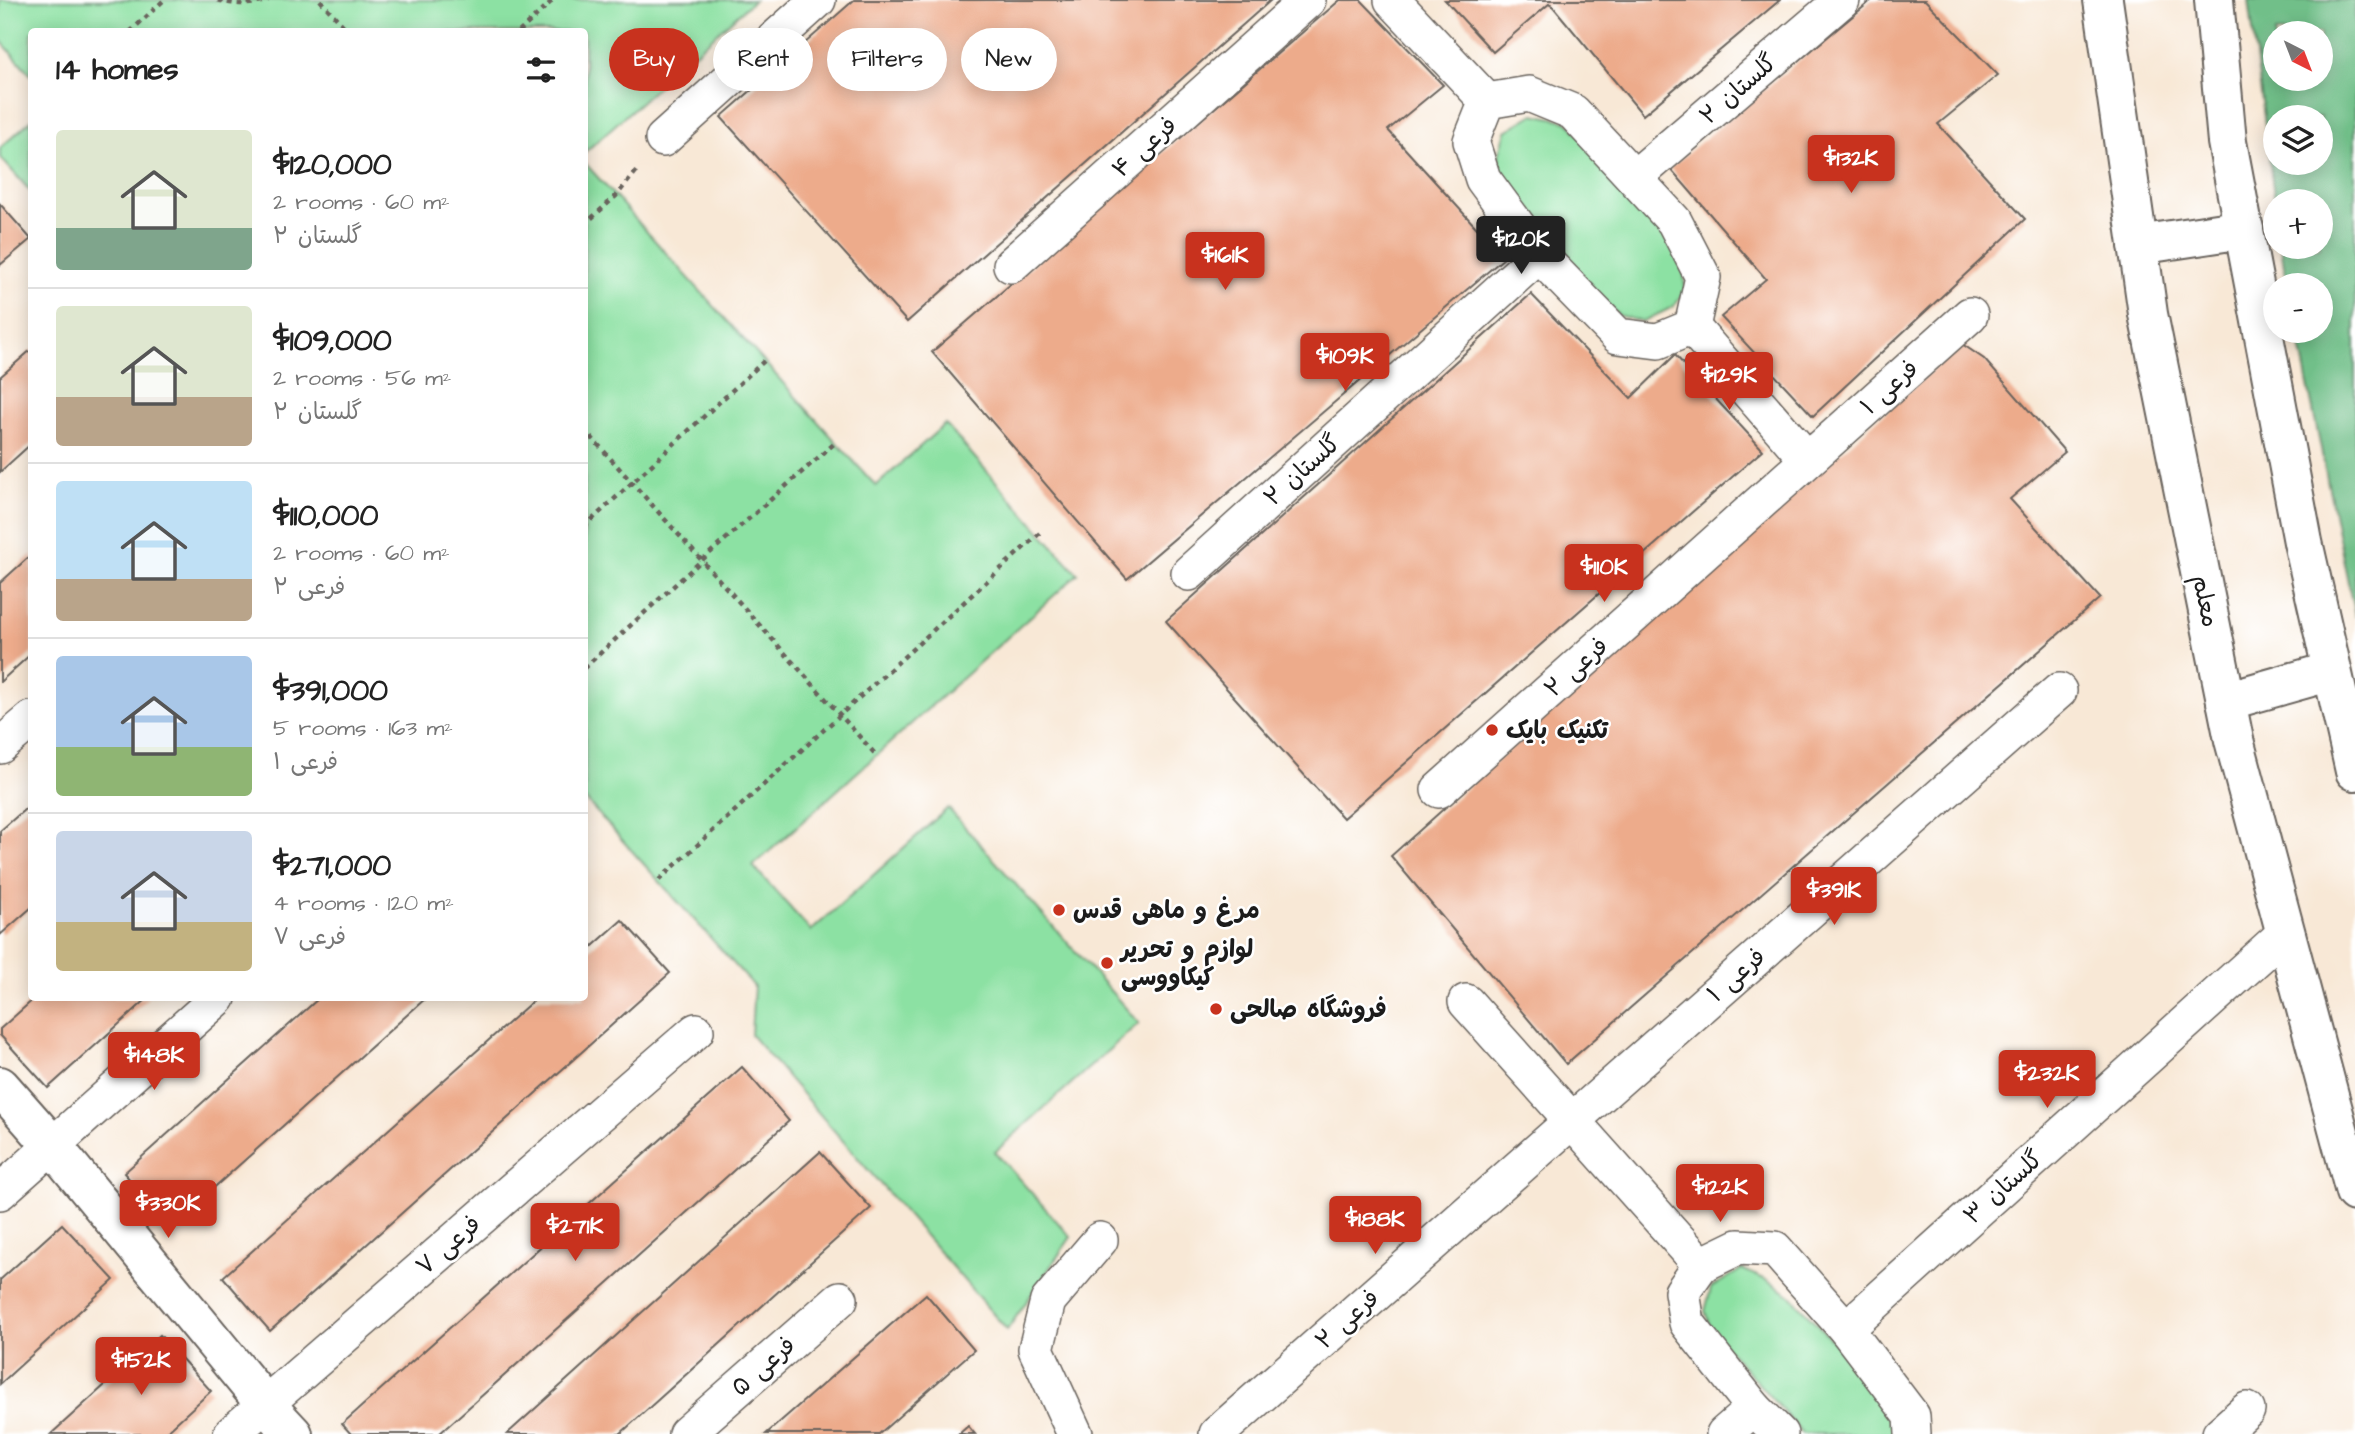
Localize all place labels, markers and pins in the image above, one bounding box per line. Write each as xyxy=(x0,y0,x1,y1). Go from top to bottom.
pin: $132K xyxy=(1802,136,1900,195)
pin: $120K xyxy=(1472,216,1570,276)
pin: $161K xyxy=(1176,232,1274,292)
pin: $109K xyxy=(1296,334,1394,393)
pin: $129K xyxy=(1680,352,1778,412)
pin: $110K xyxy=(1555,544,1653,604)
place label: تکنیک بایک xyxy=(1506,714,1609,748)
marker: تکنیک بایک xyxy=(1484,722,1500,738)
pin: $391K xyxy=(1785,867,1883,927)
place label: مرغ و ماهی قدس xyxy=(1073,894,1260,928)
marker: مرغ و ماهی قدس xyxy=(1051,902,1067,918)
place label: لوازم و تحریر کیکاووسی xyxy=(1119,933,1253,995)
marker: لوازم و تحریر کیکاووسی xyxy=(1099,955,1115,971)
place label: فروشگاه صالحی xyxy=(1230,993,1387,1027)
marker: فروشگاه صالحی xyxy=(1208,1001,1224,1017)
pin: $148K xyxy=(105,1032,203,1092)
pin: $232K xyxy=(1998,1050,2096,1110)
pin: $122K xyxy=(1671,1164,1769,1224)
pin: $330K xyxy=(119,1180,217,1240)
pin: $188K xyxy=(1326,1196,1424,1256)
pin: $271K xyxy=(526,1204,624,1263)
pin: $152K xyxy=(92,1338,190,1397)

